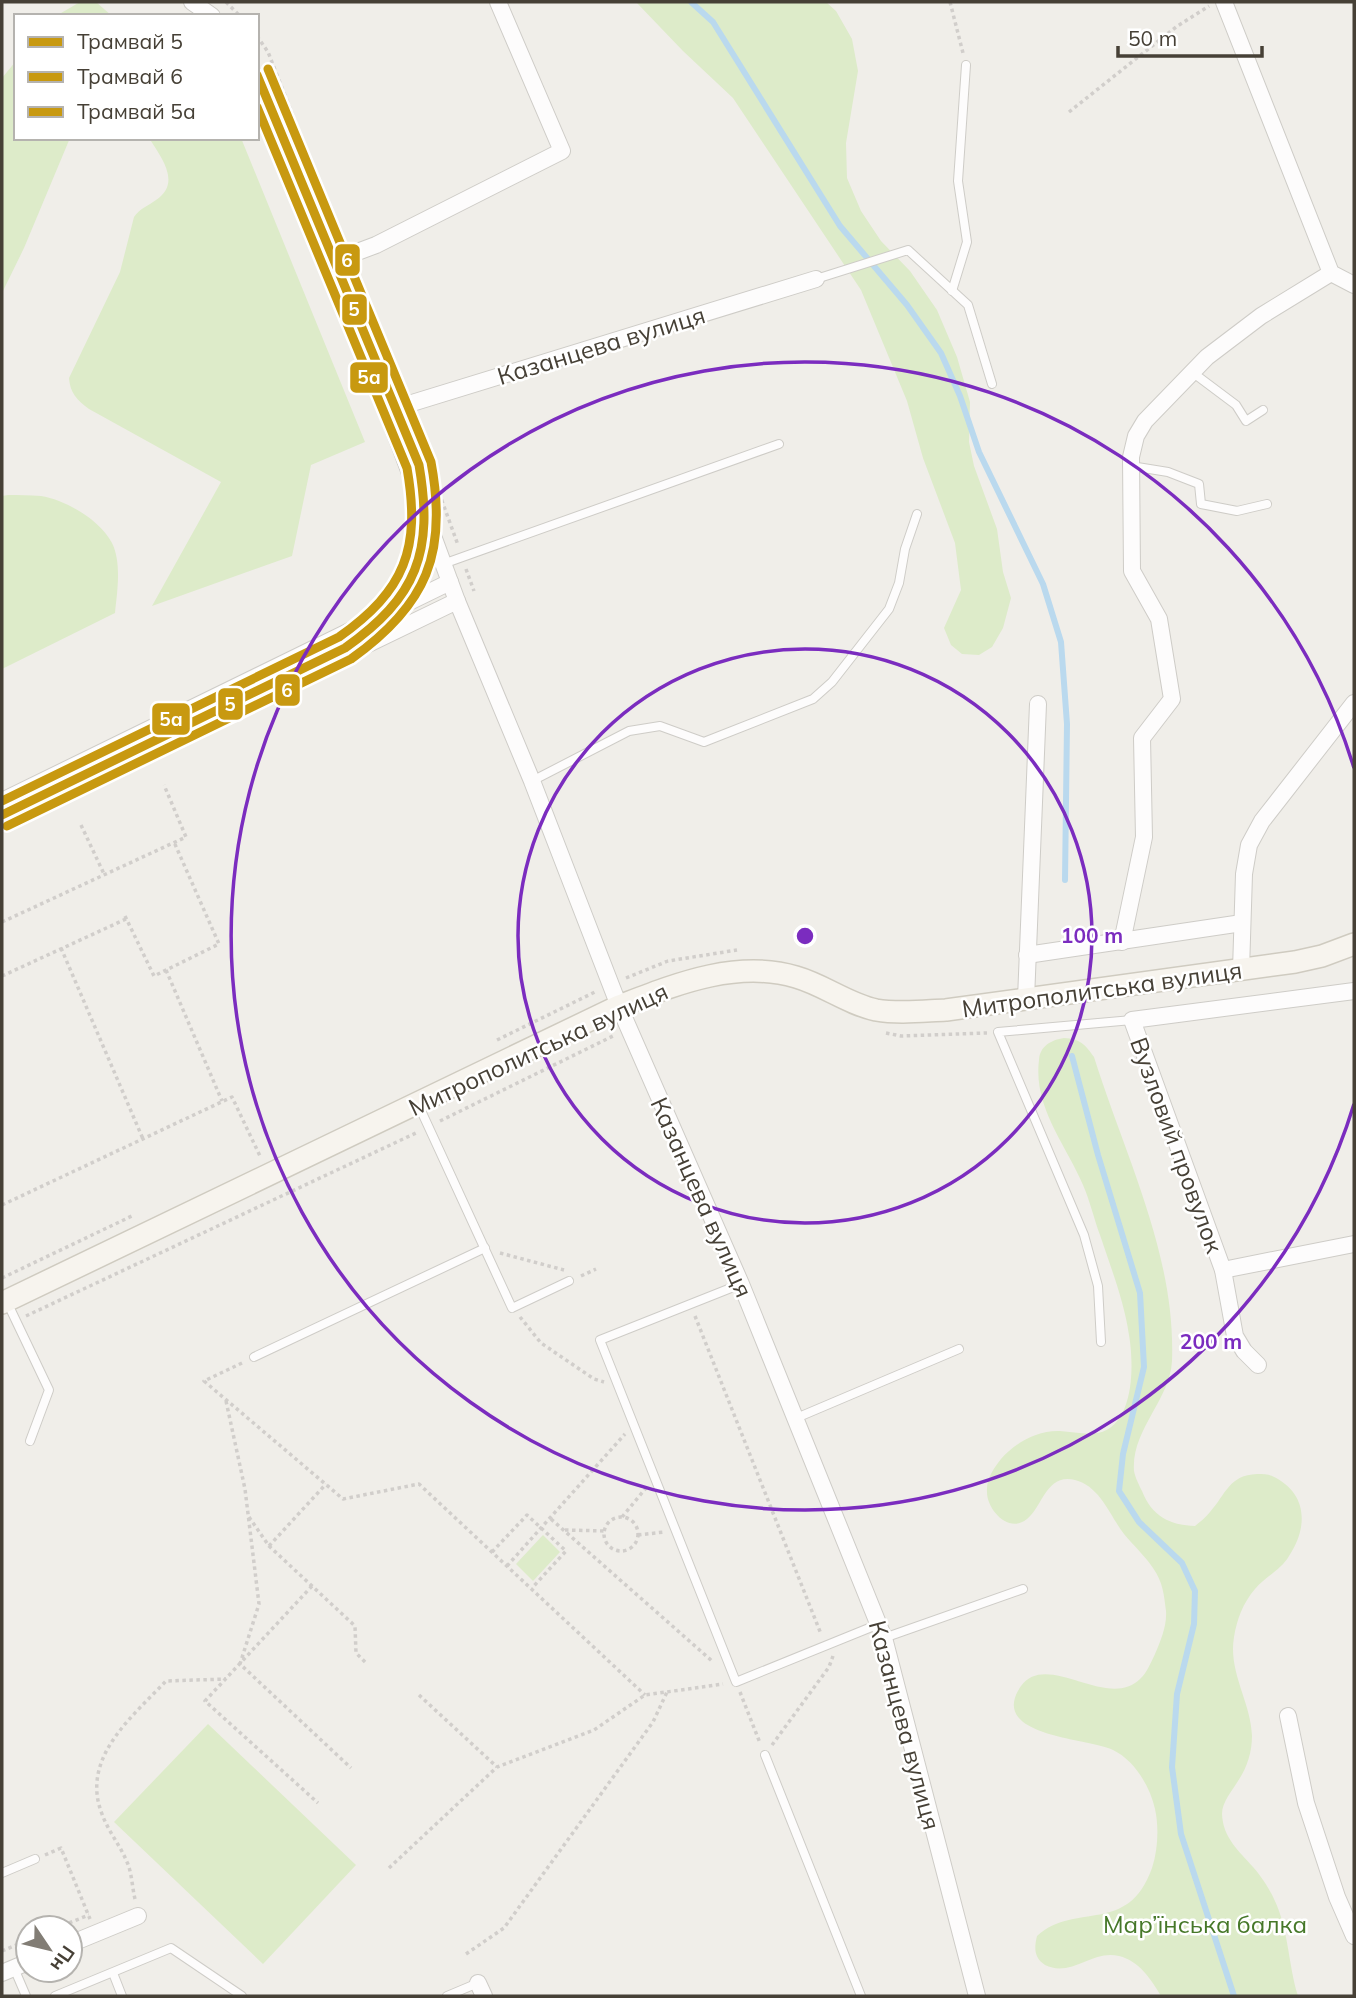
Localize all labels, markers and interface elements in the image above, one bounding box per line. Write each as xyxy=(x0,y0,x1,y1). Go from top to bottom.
legend xyxy=(14,14,259,140)
scale bar xyxy=(1118,14,1262,58)
text: 50 m xyxy=(1128,25,1177,51)
text: Трамвай 5 xyxy=(77,28,183,54)
text: Трамвай 6 xyxy=(77,63,183,89)
text: Трамвай 5а xyxy=(77,98,196,124)
line badge: 6 xyxy=(334,243,361,277)
text: 6 xyxy=(341,248,353,272)
line badge: 5 xyxy=(341,293,368,326)
text: 5 xyxy=(348,297,360,321)
street label: Казанцева вулиця xyxy=(493,299,709,391)
line badge: 5а xyxy=(349,361,389,394)
text: 5а xyxy=(357,365,381,389)
line badge: 6 xyxy=(274,673,301,707)
text: 6 xyxy=(281,678,293,702)
line badge: 5 xyxy=(217,687,244,721)
text: 5 xyxy=(224,692,236,716)
line badge: 5а xyxy=(151,702,191,736)
text: 5а xyxy=(159,707,183,731)
text: 100 m xyxy=(1061,922,1123,948)
centre of rings xyxy=(793,924,817,948)
street label: Митрополитська вулиця xyxy=(960,954,1244,1024)
street label: Митрополитська вулиця xyxy=(404,976,672,1122)
street label: Вузловий провулок xyxy=(1124,1033,1230,1257)
street label: Казанцева вулиця xyxy=(644,1092,760,1302)
text: 200 m xyxy=(1180,1328,1242,1354)
street label: Казанцева вулиця xyxy=(863,1617,947,1833)
park label: Мар’їнська балка xyxy=(1103,1909,1307,1939)
north arrow xyxy=(14,1914,84,1984)
text: Пн xyxy=(46,1941,80,1976)

